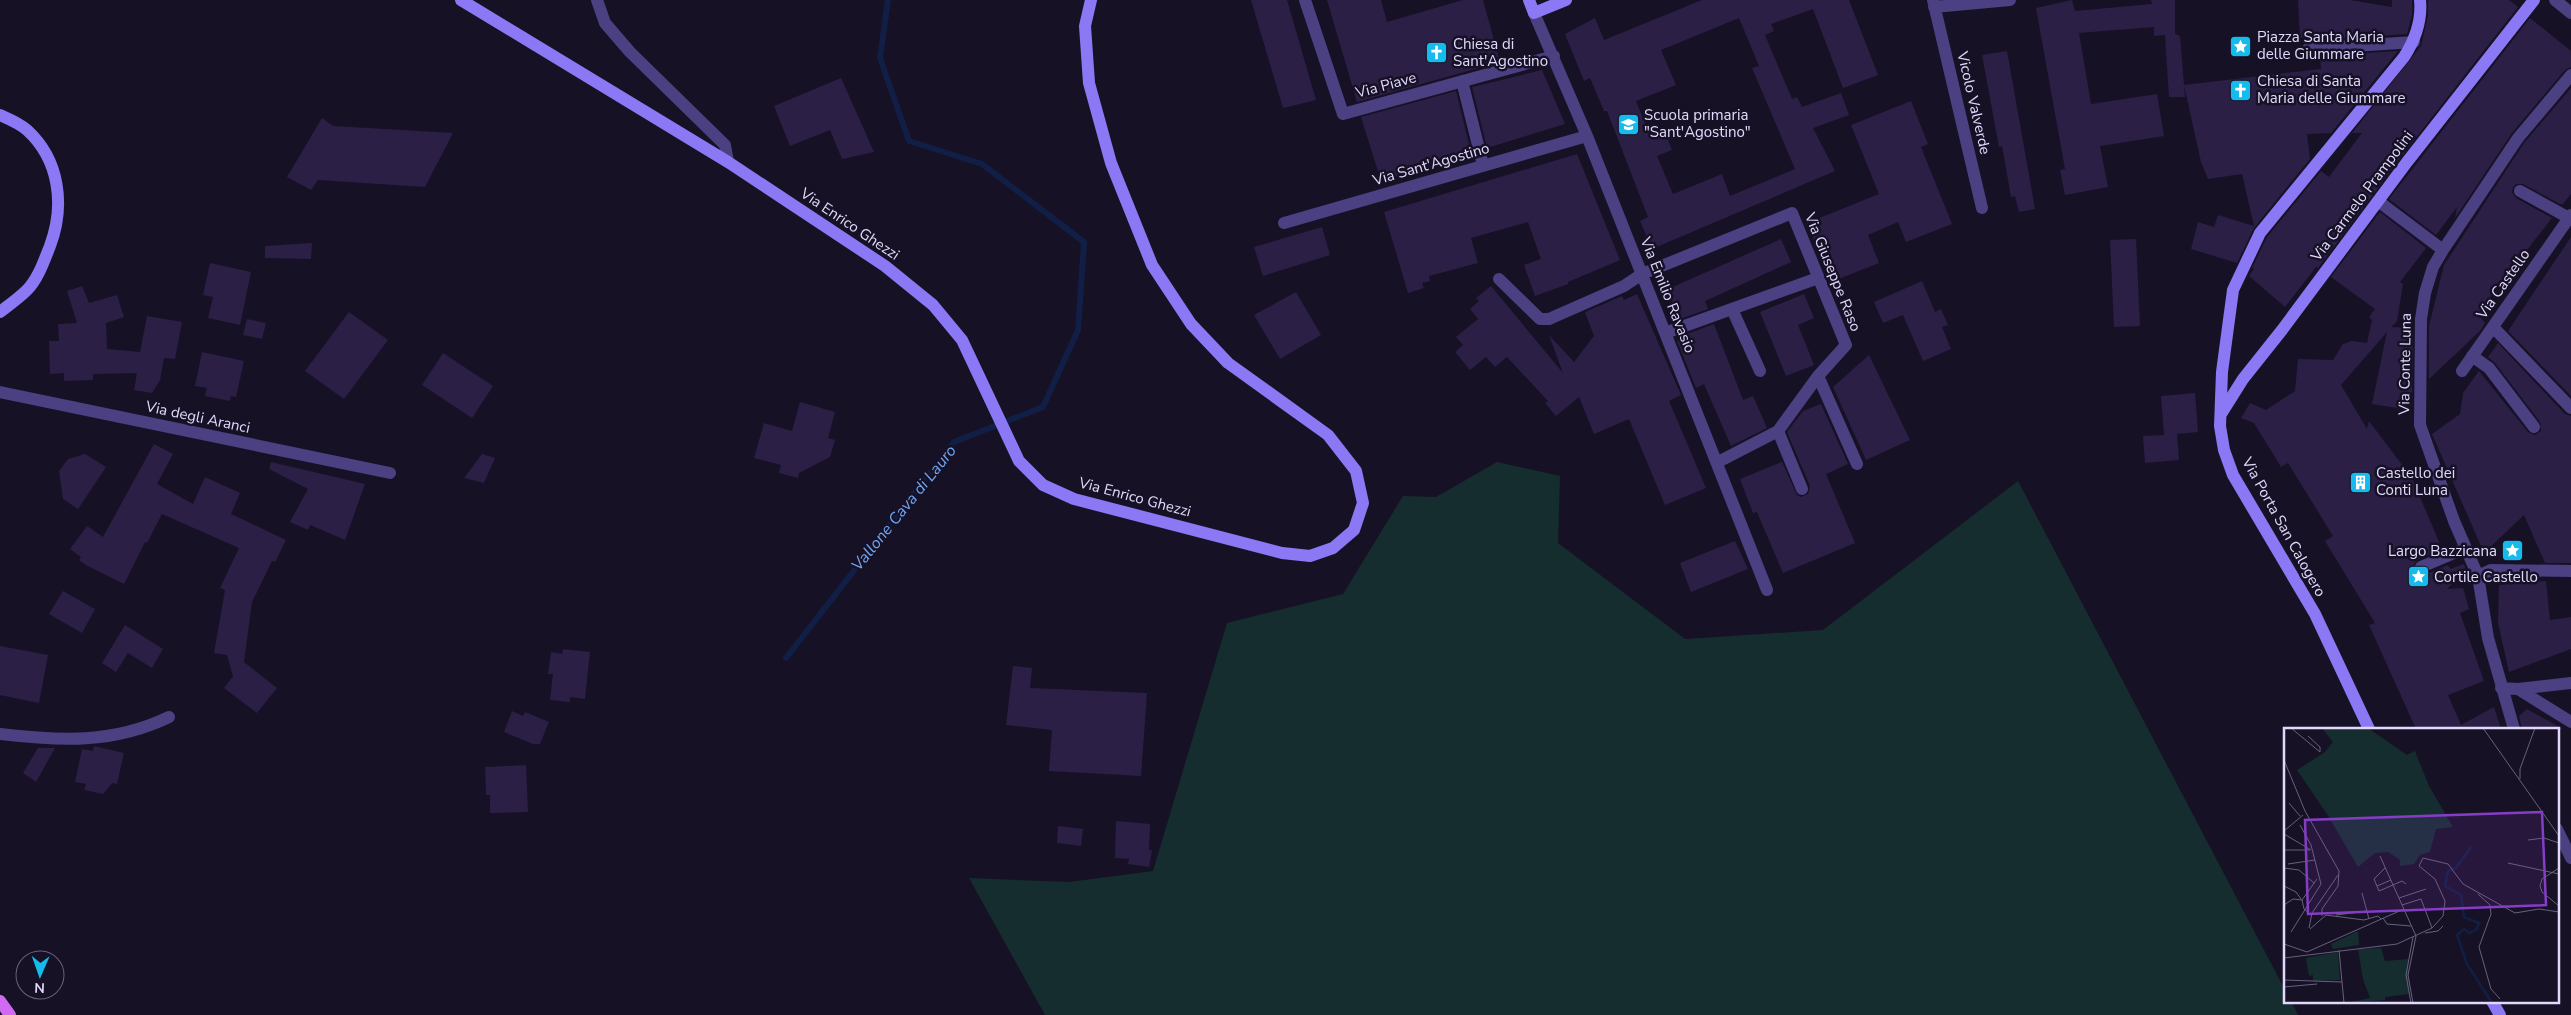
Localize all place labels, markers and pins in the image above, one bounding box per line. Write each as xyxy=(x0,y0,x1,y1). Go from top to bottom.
place label: Piazza Santa Maria delle Giummare xyxy=(2257,27,2384,64)
place label: Chiesa di Sant'Agostino xyxy=(1453,34,1548,71)
place icon: Piazza Santa Maria delle Giummare xyxy=(2229,34,2253,58)
church icon: Chiesa di Sant'Agostino xyxy=(1425,41,1449,65)
place label: Chiesa di Santa Maria delle Giummare xyxy=(2257,71,2405,108)
church icon: Chiesa di Santa Maria delle Giummare xyxy=(2229,78,2253,102)
place label: Scuola primaria "Sant'Agostino" xyxy=(1644,105,1751,142)
school or university icon: Scuola primaria "Sant'Agostino" xyxy=(1616,112,1640,136)
place label: Castello dei Conti Luna xyxy=(2376,463,2455,500)
building icon: Castello dei Conti Luna xyxy=(2348,470,2372,494)
place icon: Largo Bazzicana xyxy=(2501,539,2525,563)
place label: Largo Bazzicana xyxy=(2388,541,2497,561)
place icon: Cortile Castello xyxy=(2406,565,2430,589)
place label: Cortile Castello xyxy=(2434,567,2538,587)

